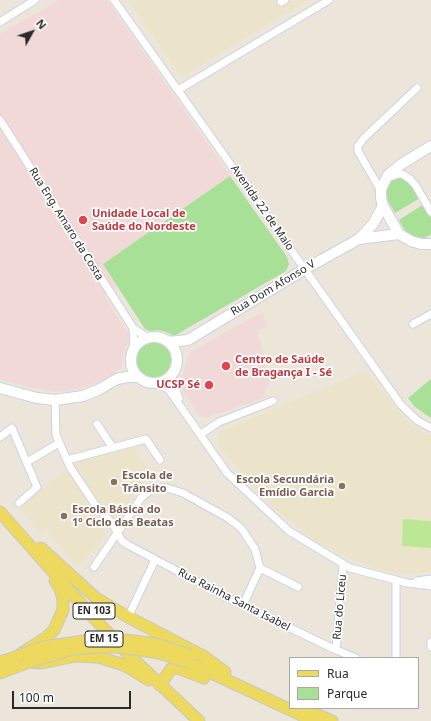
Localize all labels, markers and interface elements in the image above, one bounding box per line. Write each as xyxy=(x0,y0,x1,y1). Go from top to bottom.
north arrow xyxy=(12,12,52,52)
text: N xyxy=(33,16,50,32)
street label: Avenida 22 de Maio xyxy=(228,163,296,253)
street label: Rua Eng. Amaro da Costa xyxy=(26,165,106,283)
place label: Unidade Local de Saúde do Nordeste xyxy=(92,207,196,233)
marker: Unidade Local de Saúde do Nordeste xyxy=(77,214,89,226)
street label: Rua Dom Afonso V xyxy=(228,258,318,318)
place label: Centro de Saúde de Bragança I - Sé xyxy=(235,353,332,379)
marker: Centro de Saúde de Bragança I - Sé xyxy=(220,360,232,372)
place label: UCSP Sé xyxy=(156,378,200,392)
marker: UCSP Sé xyxy=(203,379,215,391)
place label: Escola de Trânsito xyxy=(122,469,172,495)
place label: Escola Secundária Emídio Garcia xyxy=(236,473,334,499)
marker: Escola de Trânsito xyxy=(109,477,119,487)
marker: Escola Secundária Emídio Garcia xyxy=(337,481,347,491)
place label: Escola Básica do 1º Ciclo das Beatas xyxy=(72,503,174,529)
marker: Escola Básica do 1º Ciclo das Beatas xyxy=(59,511,69,521)
street label: Rua Rainha Santa Isabel xyxy=(176,566,292,634)
street label: Rua do Liceu xyxy=(331,574,349,640)
road number: EN 103 xyxy=(73,603,115,619)
road number: EM 15 xyxy=(85,631,123,647)
legend xyxy=(289,657,419,709)
text: Rua xyxy=(327,665,349,682)
scale bar xyxy=(14,683,133,709)
text: Parque xyxy=(327,685,367,702)
text: 100 m xyxy=(19,689,54,706)

